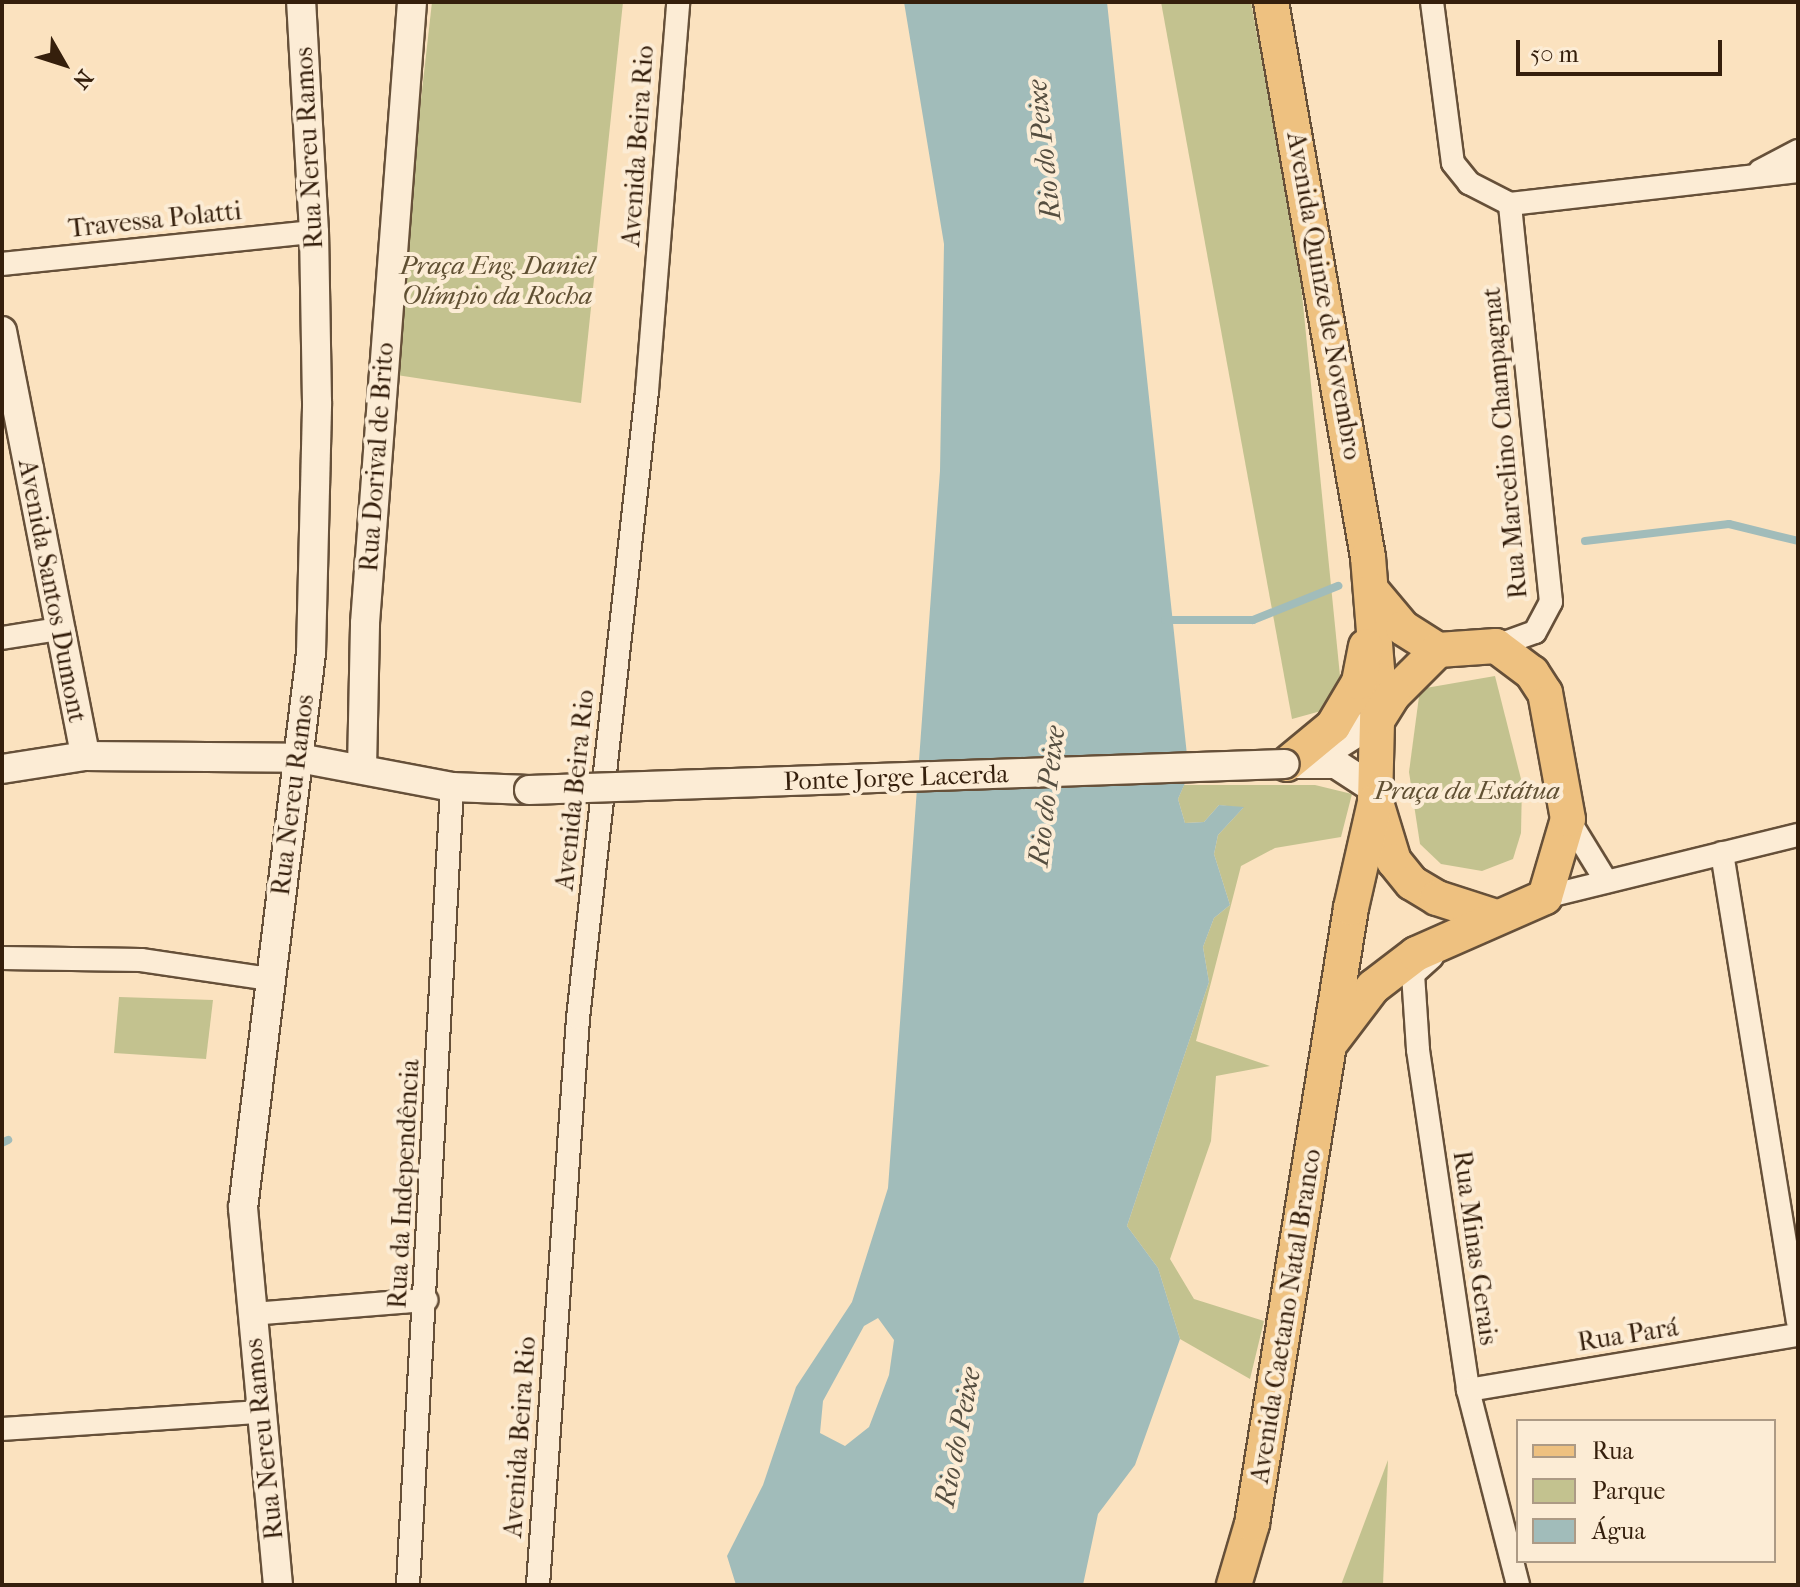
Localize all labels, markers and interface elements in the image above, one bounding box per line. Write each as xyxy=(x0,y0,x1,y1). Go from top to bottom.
north arrow xyxy=(24,24,104,104)
scale bar xyxy=(1520,24,1726,74)
text: 50 m xyxy=(1530,40,1579,68)
street label: Avenida Beira Rio xyxy=(615,44,661,248)
street label: Rua Nereu Ramos xyxy=(288,46,330,250)
text: N xyxy=(67,64,98,94)
water label: Rio do Peixe xyxy=(1020,78,1068,222)
street label: Avenida Quinze de Novembro xyxy=(1280,130,1368,462)
street label: Travessa Polatti xyxy=(67,195,243,245)
park label: Praça Eng. Daniel Olímpio da Rocha xyxy=(400,250,594,312)
street label: Rua Marcelino Champagnat xyxy=(1476,286,1534,600)
street label: Rua Dorival de Brito xyxy=(353,341,401,573)
street label: Avenida Santos Dumont xyxy=(11,457,93,725)
street label: Avenida Beira Rio xyxy=(549,688,601,892)
street label: Rua Nereu Ramos xyxy=(265,693,321,897)
water label: Rio do Peixe xyxy=(1022,724,1072,868)
street label: Ponte Jorge Lacerda xyxy=(783,758,1009,798)
park label: Praça da Estátua xyxy=(1374,775,1560,807)
street label: Rua da Independência xyxy=(382,1058,426,1310)
street label: Avenida Caetano Natal Branco xyxy=(1244,1147,1328,1485)
street label: Rua Minas Gerais xyxy=(1446,1149,1504,1347)
street label: Rua Pará xyxy=(1576,1312,1680,1358)
street label: Avenida Beira Rio xyxy=(497,1335,543,1539)
street label: Rua Nereu Ramos xyxy=(238,1337,290,1541)
water label: Rio do Peixe xyxy=(928,1365,988,1509)
legend xyxy=(1516,1419,1776,1563)
text: Rua xyxy=(1592,1437,1634,1465)
text: Parque xyxy=(1592,1477,1665,1505)
text: Água xyxy=(1592,1517,1645,1545)

